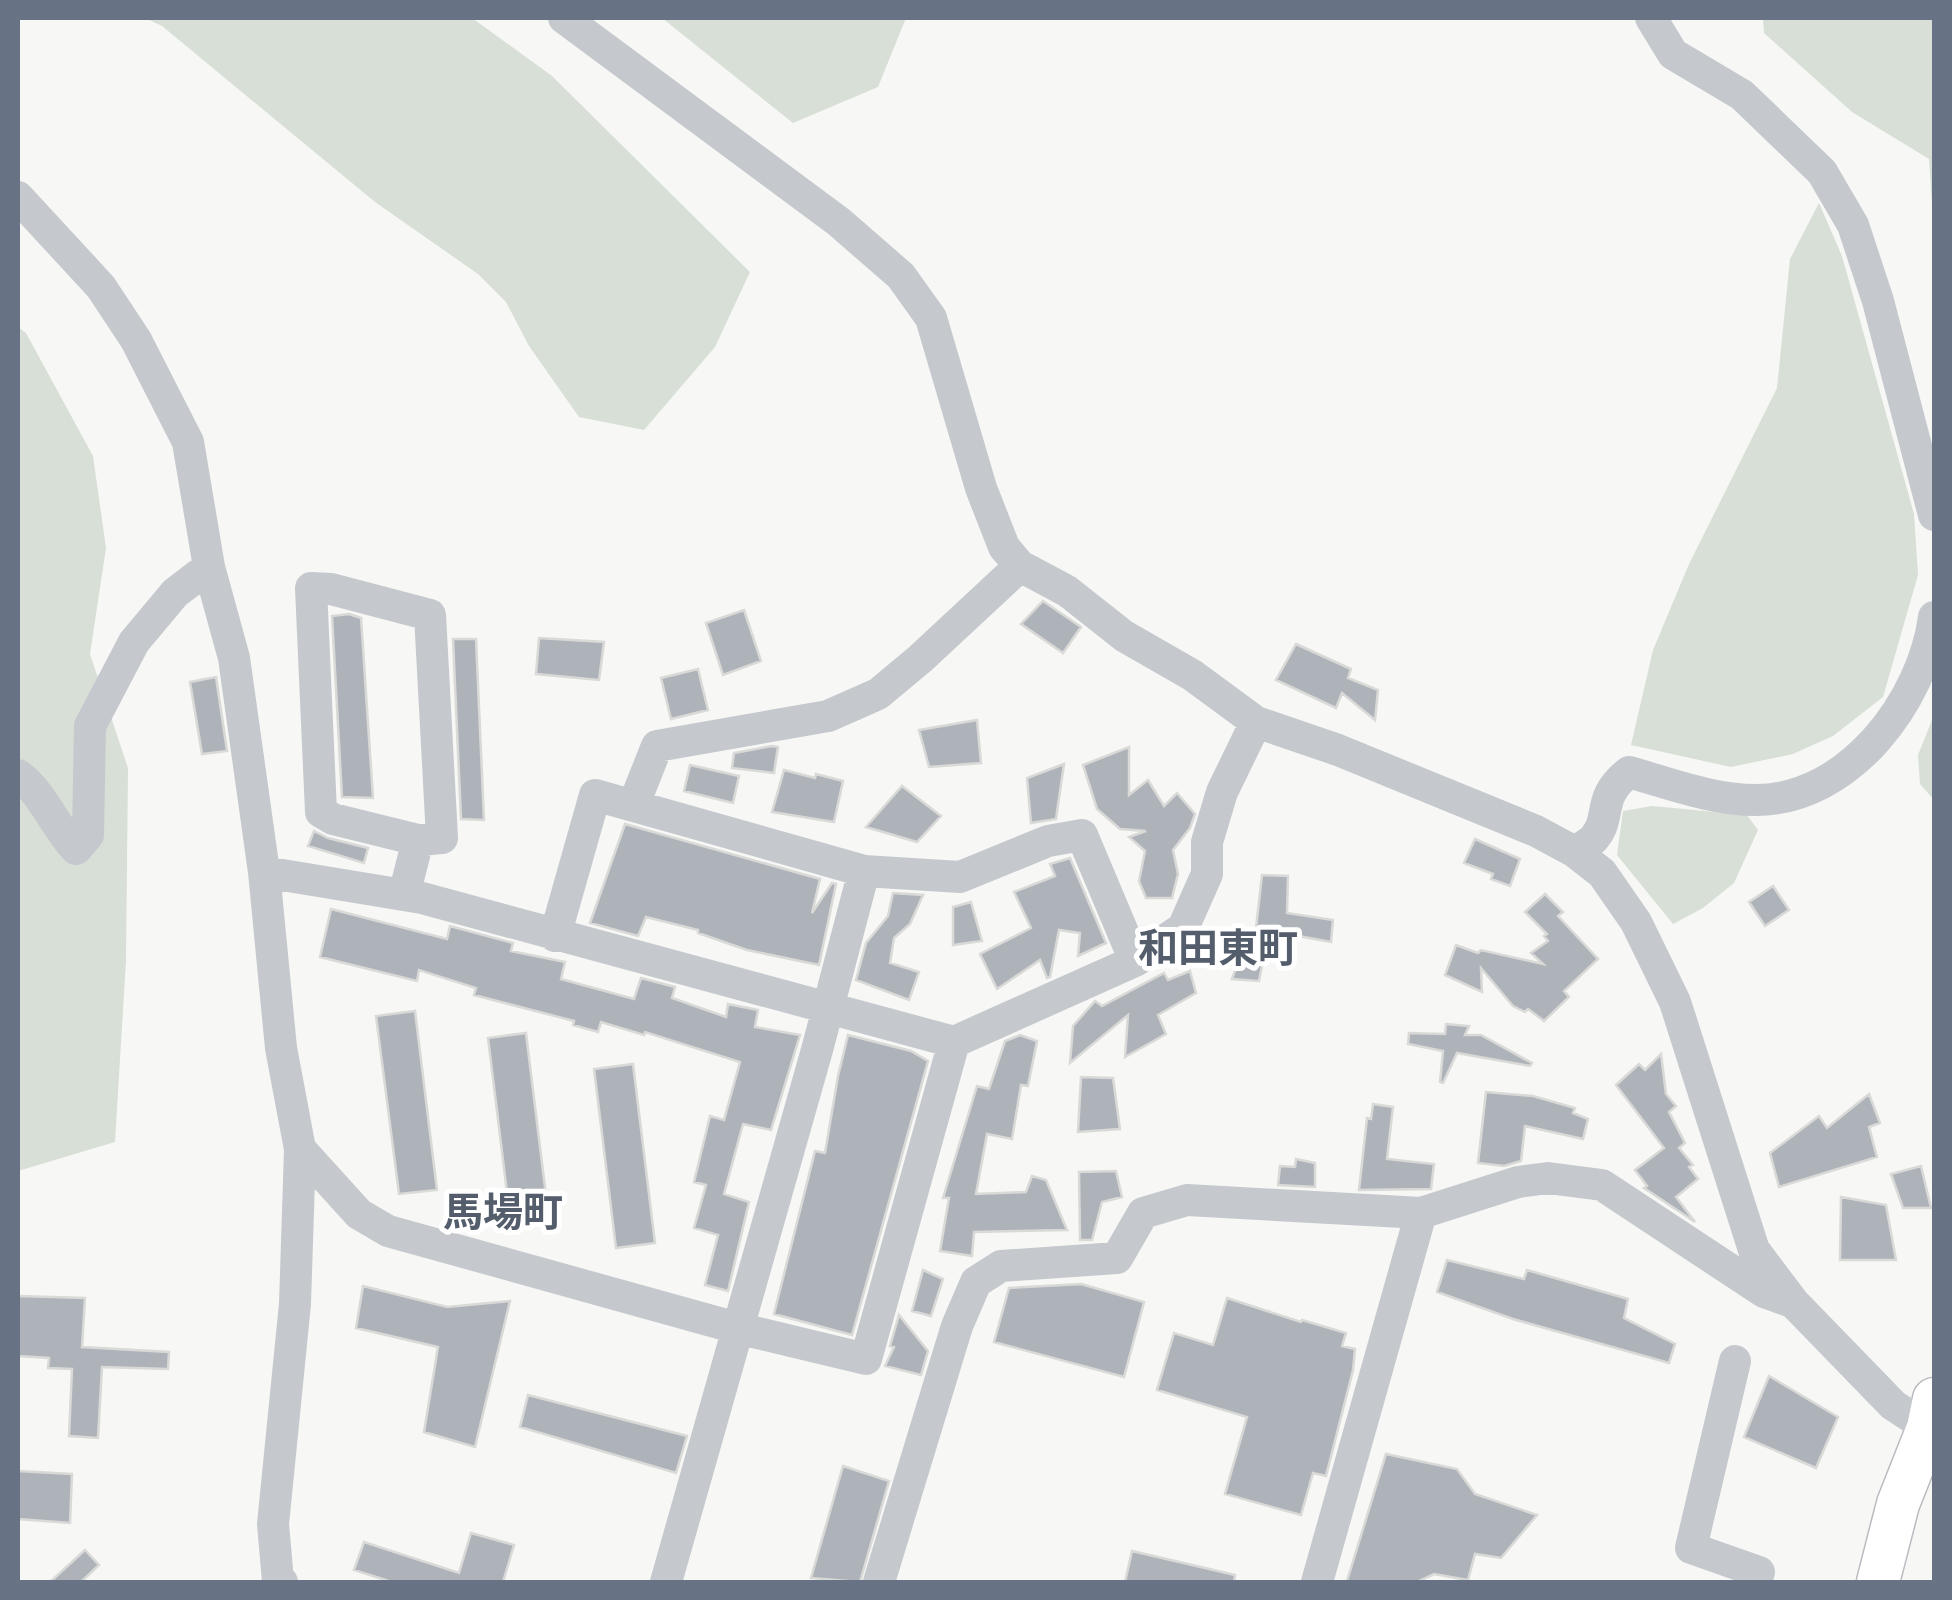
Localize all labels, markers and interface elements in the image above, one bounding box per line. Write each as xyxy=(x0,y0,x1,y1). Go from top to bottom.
district label: 和田東町 xyxy=(1138,921,1298,973)
district label: 馬場町 xyxy=(443,1185,563,1237)

